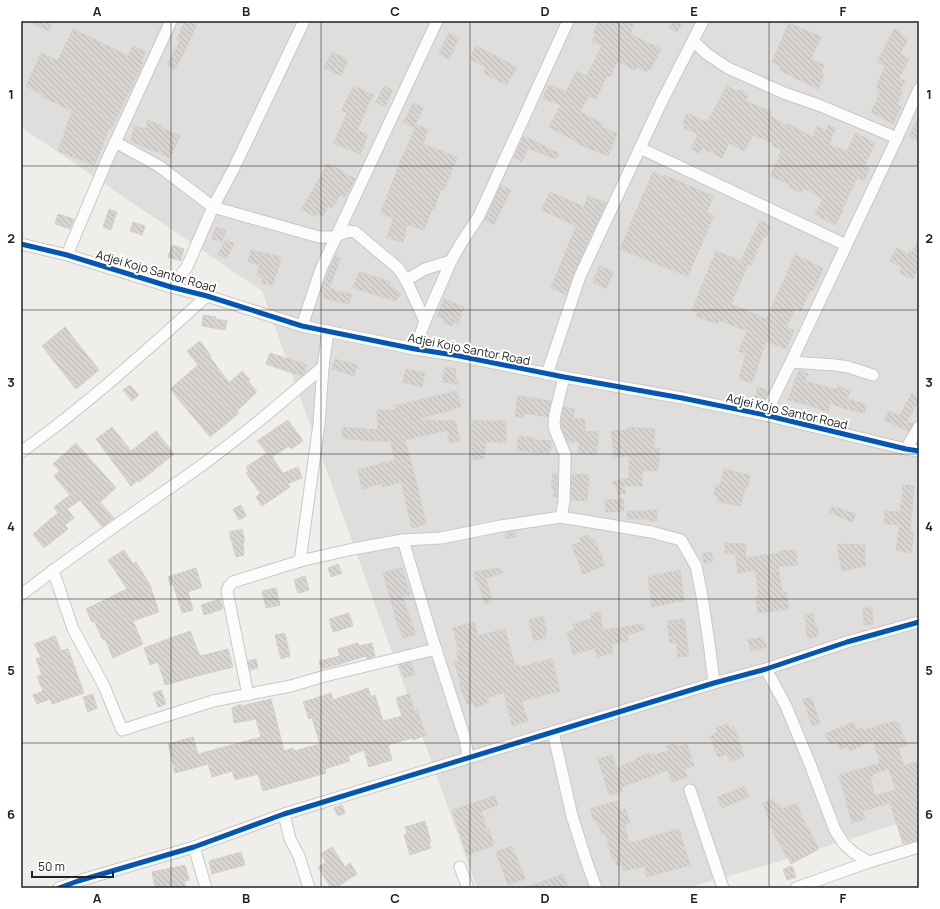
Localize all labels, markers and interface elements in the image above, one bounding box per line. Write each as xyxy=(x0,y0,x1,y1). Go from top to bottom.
text: A xyxy=(93,2,102,20)
text: B xyxy=(242,2,250,20)
text: C xyxy=(390,2,400,20)
text: D xyxy=(540,2,550,20)
text: E xyxy=(690,2,698,20)
text: F xyxy=(840,2,847,20)
text: 1 xyxy=(8,85,14,103)
text: 1 xyxy=(926,85,932,103)
text: 2 xyxy=(7,229,15,247)
text: 2 xyxy=(925,229,933,247)
street label: Adjei Kojo Santor Road xyxy=(94,246,218,296)
street label: Adjei Kojo Santor Road xyxy=(406,329,532,369)
text: 3 xyxy=(7,373,15,391)
text: 3 xyxy=(925,373,933,391)
street label: Adjei Kojo Santor Road xyxy=(725,389,849,433)
text: 4 xyxy=(7,517,15,535)
text: 4 xyxy=(925,517,933,535)
text: 5 xyxy=(7,661,15,679)
text: 5 xyxy=(925,661,933,679)
text: 6 xyxy=(7,805,15,823)
text: 6 xyxy=(925,805,933,823)
scale bar xyxy=(32,853,113,879)
text: 50 m xyxy=(38,858,65,875)
text: A xyxy=(93,889,102,907)
text: B xyxy=(242,889,250,907)
text: C xyxy=(390,889,400,907)
text: D xyxy=(540,889,550,907)
text: E xyxy=(690,889,698,907)
text: F xyxy=(840,889,847,907)

